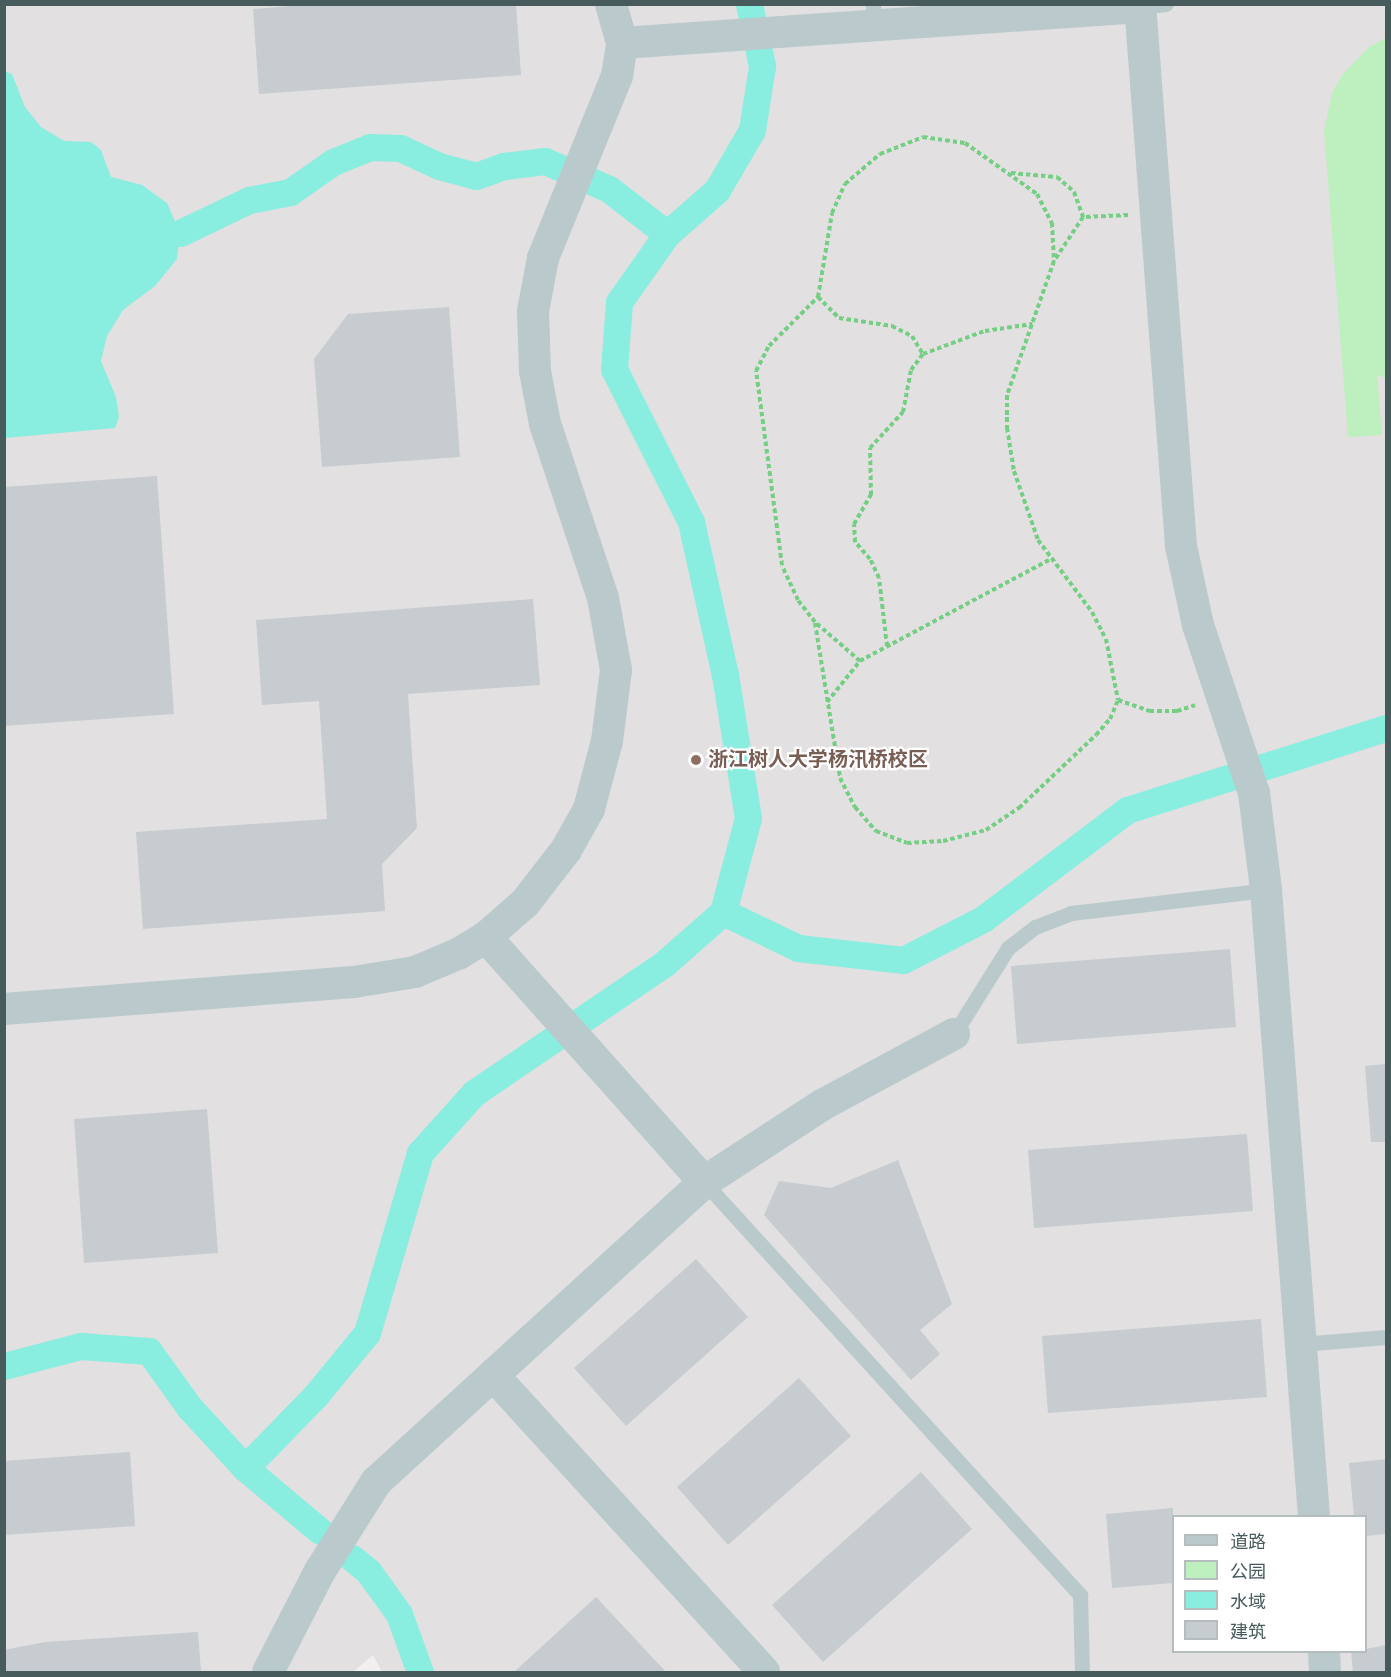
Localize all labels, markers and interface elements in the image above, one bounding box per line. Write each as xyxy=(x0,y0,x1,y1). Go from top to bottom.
place label: 浙江树人大学杨汛桥校区 xyxy=(708,748,928,772)
marker: 浙江树人大学杨汛桥校区 xyxy=(689,753,703,767)
legend xyxy=(1172,1515,1367,1653)
text: 道路 xyxy=(1230,1532,1266,1553)
text: 公园 xyxy=(1230,1562,1266,1583)
text: 水域 xyxy=(1230,1592,1266,1613)
text: 建筑 xyxy=(1230,1622,1266,1643)

